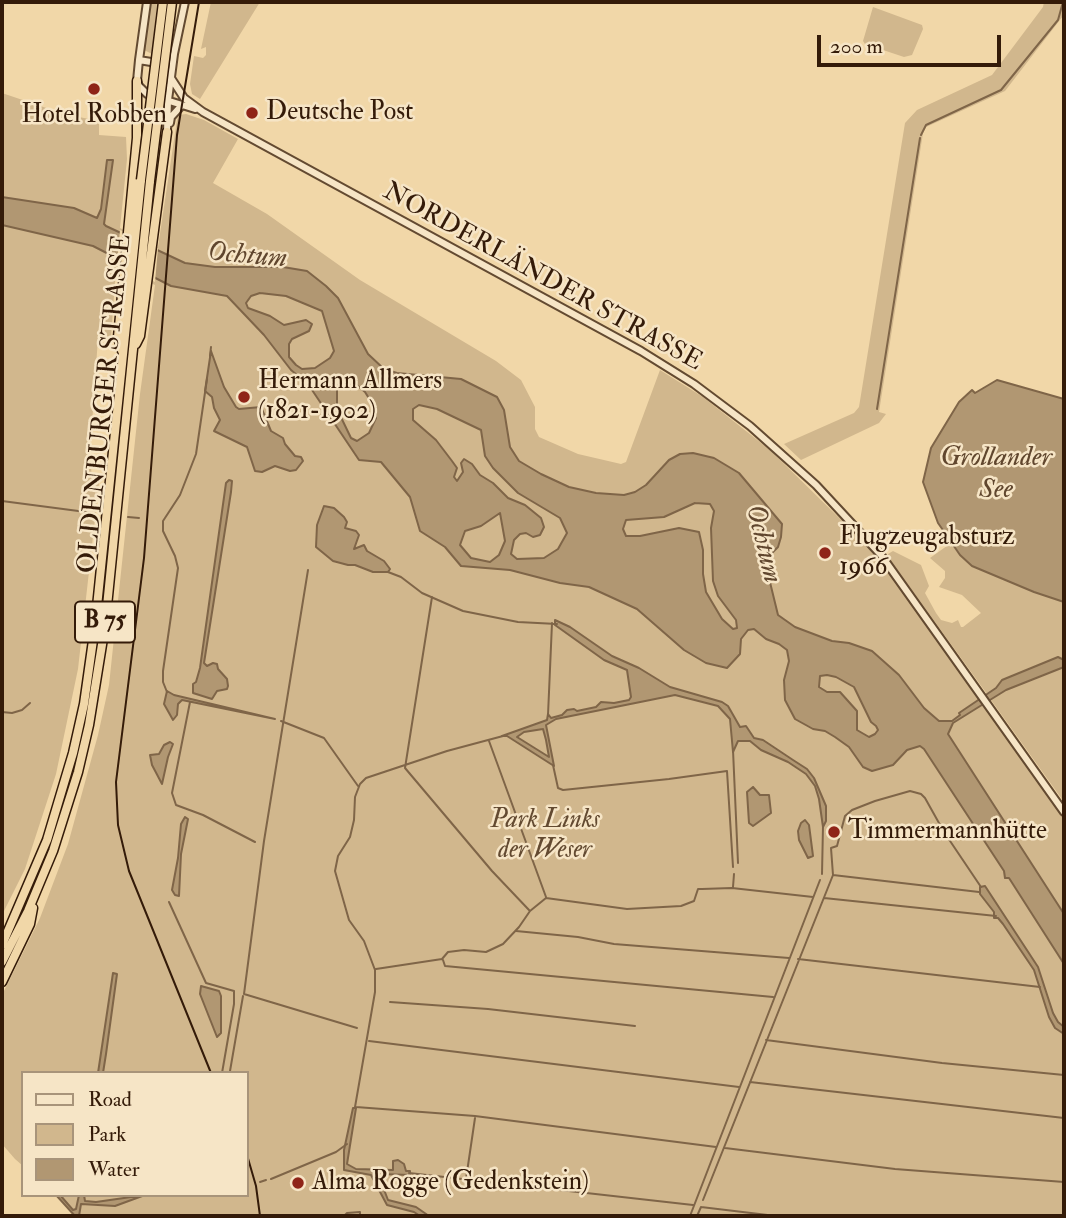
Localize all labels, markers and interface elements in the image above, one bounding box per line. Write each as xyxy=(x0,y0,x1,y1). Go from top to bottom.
scale bar xyxy=(821,21,1005,65)
text: 200 m xyxy=(830,33,883,60)
marker: Hotel Robben xyxy=(86,81,102,97)
place label: Deutsche Post xyxy=(266,97,414,129)
place label: Hotel Robben xyxy=(21,100,167,132)
marker: Deutsche Post xyxy=(244,105,260,121)
street label: NORDERLÄNDER STRASSE xyxy=(377,177,707,379)
street label: OLDENBURGER STRASSE xyxy=(73,233,139,575)
water label: Ochtum xyxy=(206,237,288,277)
place label: Hermann Allmers (1821-1902) xyxy=(258,366,442,428)
marker: Hermann Allmers (1821-1902) xyxy=(236,389,252,405)
water label: Grollander See xyxy=(940,442,1052,508)
water label: Ochtum xyxy=(736,501,788,587)
place label: Flugzeugabsturz 1966 xyxy=(839,522,1014,584)
marker: Flugzeugabsturz 1966 xyxy=(817,545,833,561)
road number: B 75 xyxy=(75,602,135,642)
park label: Park Links der Weser xyxy=(490,805,600,866)
place label: Timmermannhütte xyxy=(848,816,1047,848)
marker: Timmermannhütte xyxy=(826,824,842,840)
legend xyxy=(21,1071,248,1197)
text: Road xyxy=(88,1086,132,1113)
text: Park xyxy=(88,1121,126,1148)
text: Water xyxy=(88,1156,140,1183)
place label: Alma Rogge (Gedenkstein) xyxy=(312,1167,589,1199)
marker: Alma Rogge (Gedenkstein) xyxy=(290,1175,306,1191)

